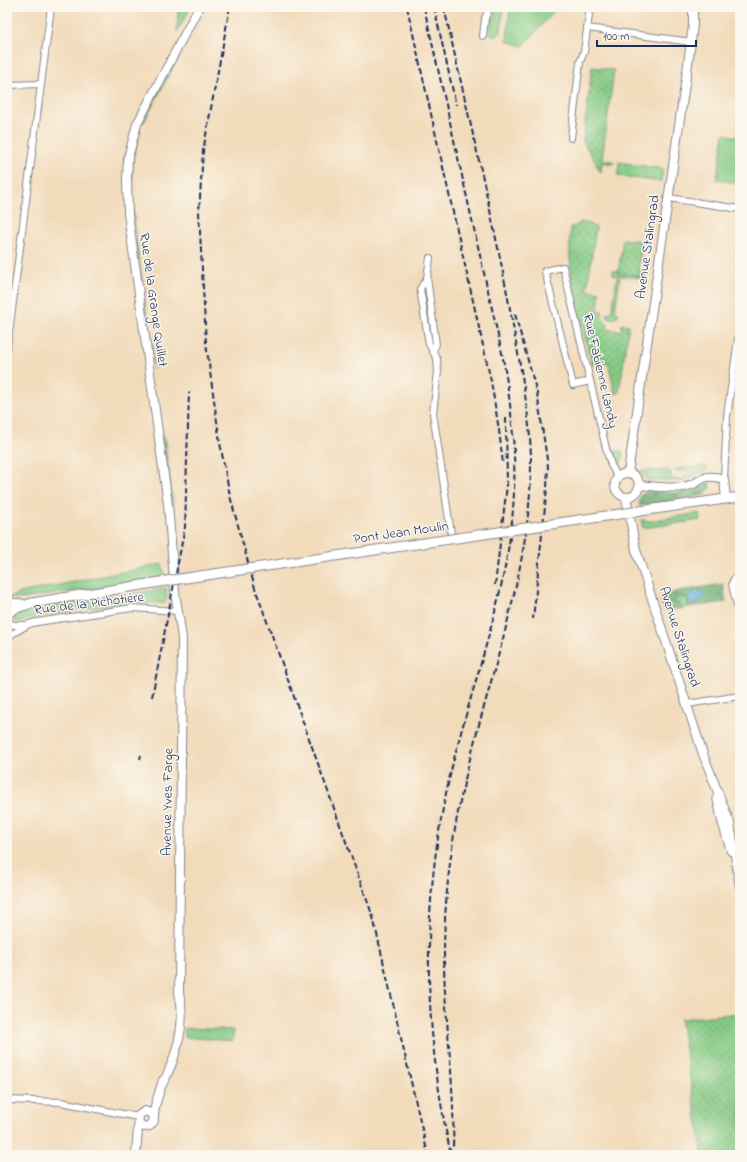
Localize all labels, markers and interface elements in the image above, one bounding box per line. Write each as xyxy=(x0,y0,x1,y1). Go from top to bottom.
scale bar xyxy=(597,22,696,48)
text: 100 m xyxy=(603,28,630,46)
street label: Avenue Stalingrad xyxy=(630,194,667,300)
street label: Rue de la Grange Quillet xyxy=(132,232,173,369)
street label: Rue Fabienne Landy xyxy=(576,312,623,431)
street label: Pont Jean Moulin xyxy=(352,516,450,550)
street label: Avenue Stalingrad xyxy=(652,584,705,690)
street label: Rue de la Pichotière xyxy=(33,587,146,621)
street label: Avenue Yves Farge xyxy=(157,747,180,856)

